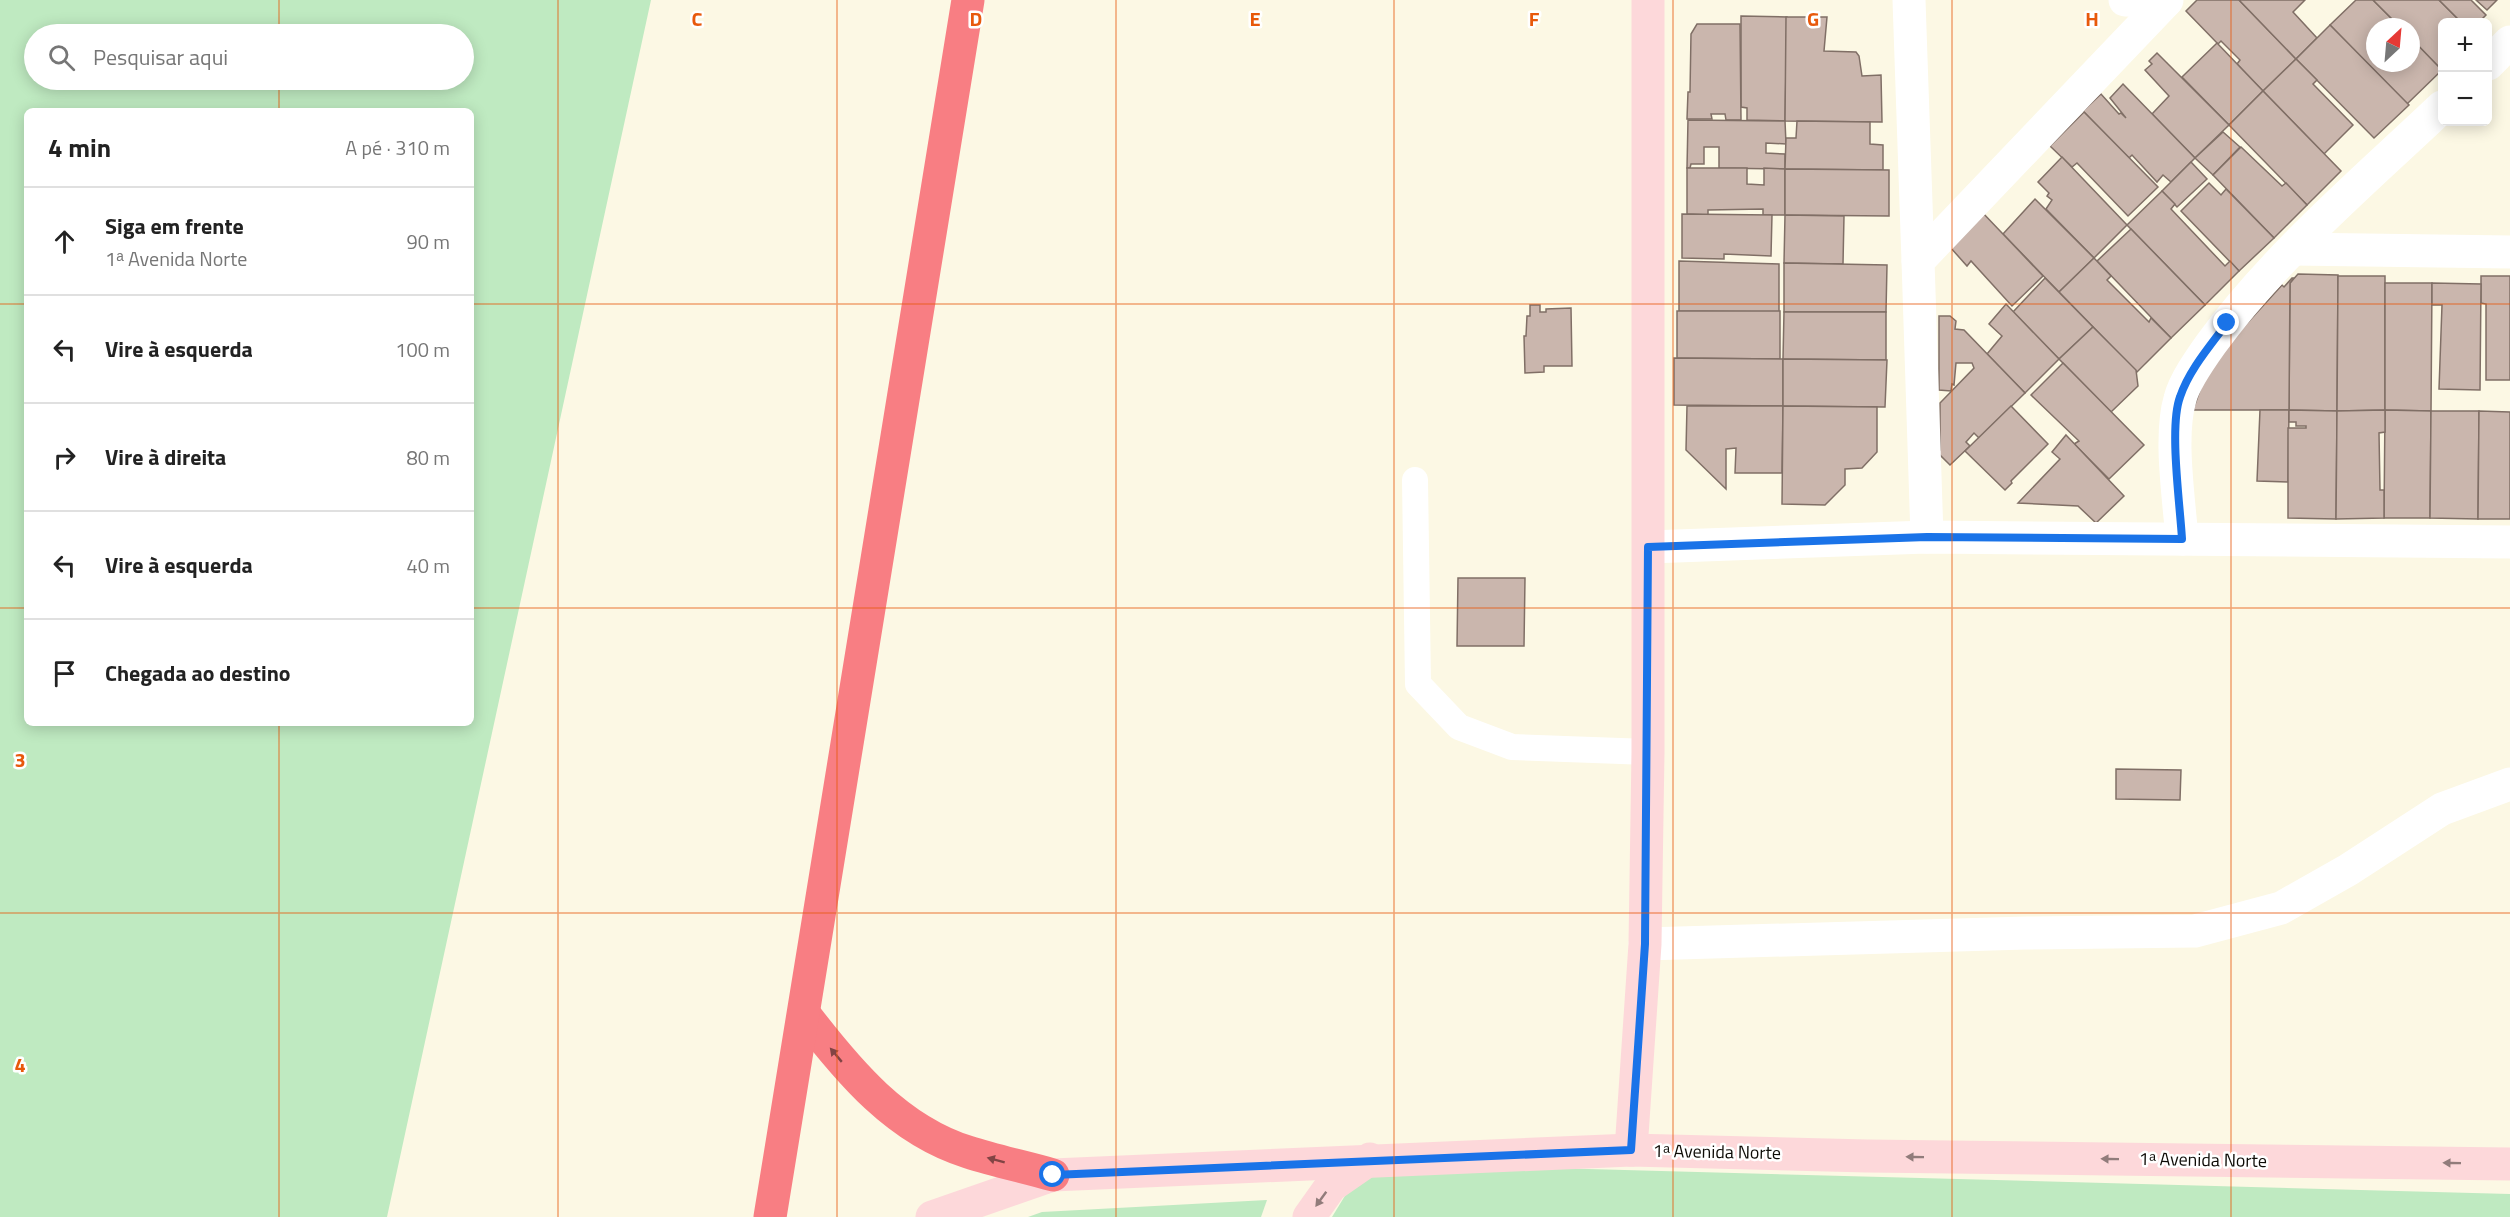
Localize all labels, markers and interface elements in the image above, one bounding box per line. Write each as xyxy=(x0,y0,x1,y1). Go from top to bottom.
text: C xyxy=(692,3,703,34)
text: D xyxy=(970,3,982,34)
text: E xyxy=(1249,3,1261,34)
text: F xyxy=(1529,3,1540,34)
text: G xyxy=(1807,3,1819,34)
text: H xyxy=(2085,3,2099,34)
north arrow xyxy=(2366,18,2420,72)
map controls xyxy=(2438,18,2492,126)
button: + xyxy=(2438,18,2492,72)
search box xyxy=(24,24,474,90)
text: Pesquisar aqui xyxy=(93,40,228,74)
icon: search xyxy=(45,41,78,74)
button: − xyxy=(2438,72,2492,126)
text: 4 min xyxy=(48,128,111,167)
text: A pé · 310 m xyxy=(345,132,450,163)
text: Siga em frente xyxy=(105,209,244,243)
icon: ahead xyxy=(48,225,81,258)
text: 90 m xyxy=(406,226,450,257)
text: 1ᵃ Avenida Norte xyxy=(105,243,247,274)
route end xyxy=(2213,309,2239,335)
text: Vire à esquerda xyxy=(105,332,253,366)
icon: left xyxy=(48,333,81,366)
text: 100 m xyxy=(395,334,450,365)
text: Vire à direita xyxy=(105,440,226,474)
icon: right xyxy=(48,441,81,474)
text: 80 m xyxy=(406,442,450,473)
text: Vire à esquerda xyxy=(105,548,253,582)
icon: left xyxy=(48,549,81,582)
text: 40 m xyxy=(406,550,450,581)
text: Chegada ao destino xyxy=(105,656,291,690)
icon: arrive xyxy=(48,657,81,690)
text: 3 xyxy=(14,744,26,775)
one-way arrow xyxy=(830,1047,843,1063)
text: 4 xyxy=(14,1049,26,1080)
street label: 1ᵃ Avenida Norte xyxy=(1653,1137,1781,1166)
street label: 1ᵃ Avenida Norte xyxy=(2139,1145,2267,1174)
one-way arrow xyxy=(1905,1152,1924,1162)
one-way arrow xyxy=(987,1154,1005,1164)
one-way arrow xyxy=(2100,1154,2119,1164)
one-way arrow xyxy=(2442,1158,2461,1168)
route start xyxy=(1039,1161,1065,1187)
one-way arrow xyxy=(1315,1191,1327,1207)

